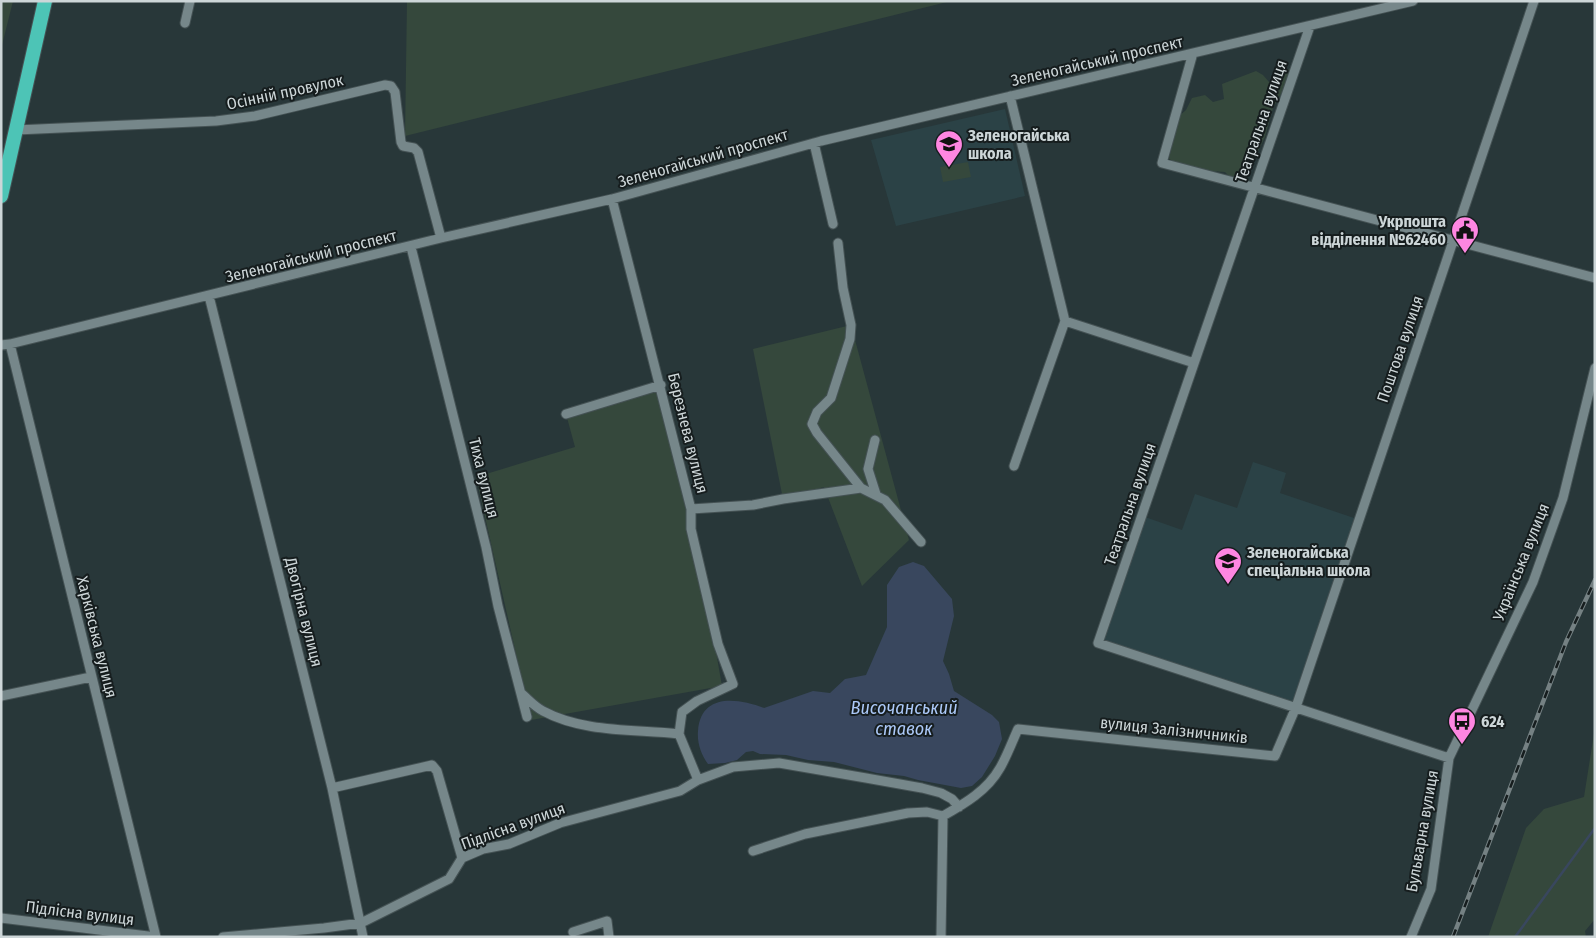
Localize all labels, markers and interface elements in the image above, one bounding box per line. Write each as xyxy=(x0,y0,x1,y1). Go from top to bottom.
street label: Зеленогайський проспект xyxy=(1009,32,1185,90)
street label: Театральна вулиця xyxy=(1231,57,1291,185)
street label: Осінній провулок xyxy=(225,70,346,114)
street label: Зеленогайський проспект xyxy=(616,125,791,191)
place label: Зеленогайська школа xyxy=(967,126,1070,163)
school or university icon: Зеленогайська школа xyxy=(934,129,964,168)
place label: Укрпошта відділення №62460 xyxy=(1311,212,1446,249)
public building icon: Укрпошта відділення №62460 xyxy=(1450,215,1480,254)
street label: Зеленогайський проспект xyxy=(223,225,399,286)
street label: Поштова вулиця xyxy=(1373,293,1427,405)
street label: Березнева вулиця xyxy=(664,371,712,495)
street label: Тиха вулиця xyxy=(465,436,503,520)
street label: Театральна вулиця xyxy=(1100,440,1160,568)
street label: Українська вулиця xyxy=(1488,501,1553,624)
place label: Зеленогайська спеціальна школа xyxy=(1246,543,1371,580)
school or university icon: Зеленогайська спеціальна школа xyxy=(1213,546,1243,585)
street label: Двогірна вулиця xyxy=(281,554,327,669)
street label: Харківська вулиця xyxy=(73,574,121,700)
water label: Височанський ставок xyxy=(851,697,958,740)
bus stop icon: 624 xyxy=(1447,706,1477,745)
place label: 624 xyxy=(1481,712,1505,731)
street label: вулиця Залізничників xyxy=(1099,713,1249,747)
street label: Бульварна вулиця xyxy=(1402,769,1442,893)
street label: Підлісна вулиця xyxy=(458,798,568,854)
street label: Підлісна вулиця xyxy=(25,897,135,929)

